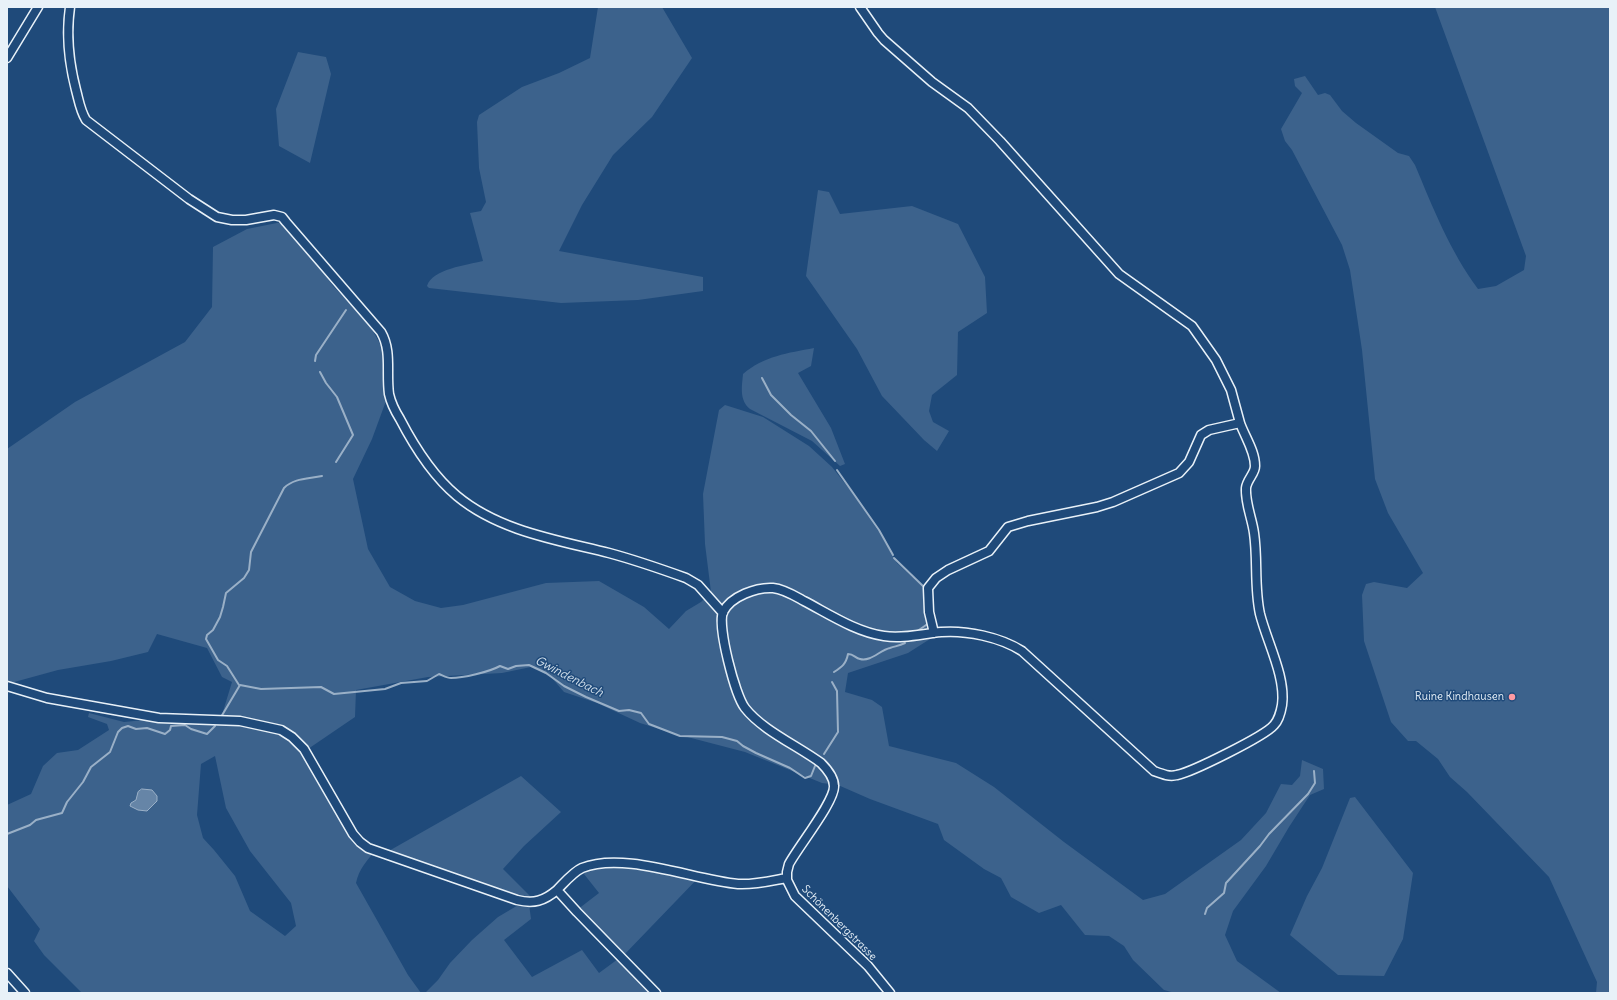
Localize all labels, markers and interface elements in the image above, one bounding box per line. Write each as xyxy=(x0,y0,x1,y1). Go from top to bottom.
water label: Gwindenbach xyxy=(533,654,605,700)
place label: Ruine Kindhausen xyxy=(1415,690,1504,704)
marker: Ruine Kindhausen xyxy=(1507,692,1517,702)
street label: Schönenbergstrasse xyxy=(799,883,879,963)

